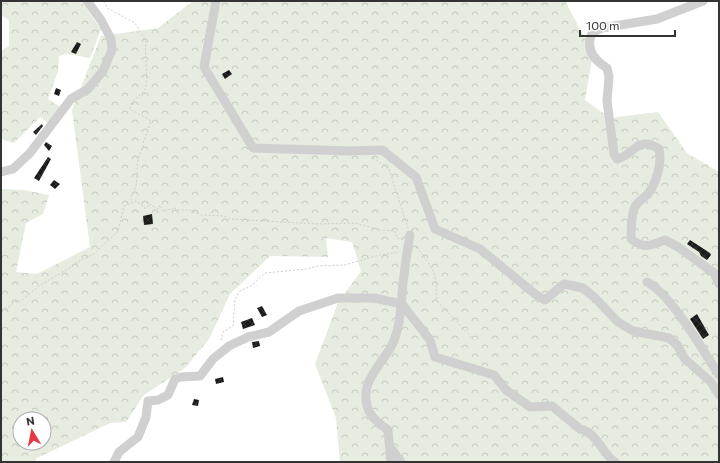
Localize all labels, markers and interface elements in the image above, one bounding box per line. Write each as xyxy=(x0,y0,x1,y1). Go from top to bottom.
scale bar xyxy=(580,12,675,38)
text: 100 m xyxy=(586,18,620,32)
north arrow xyxy=(12,411,52,451)
text: N xyxy=(25,414,35,428)

